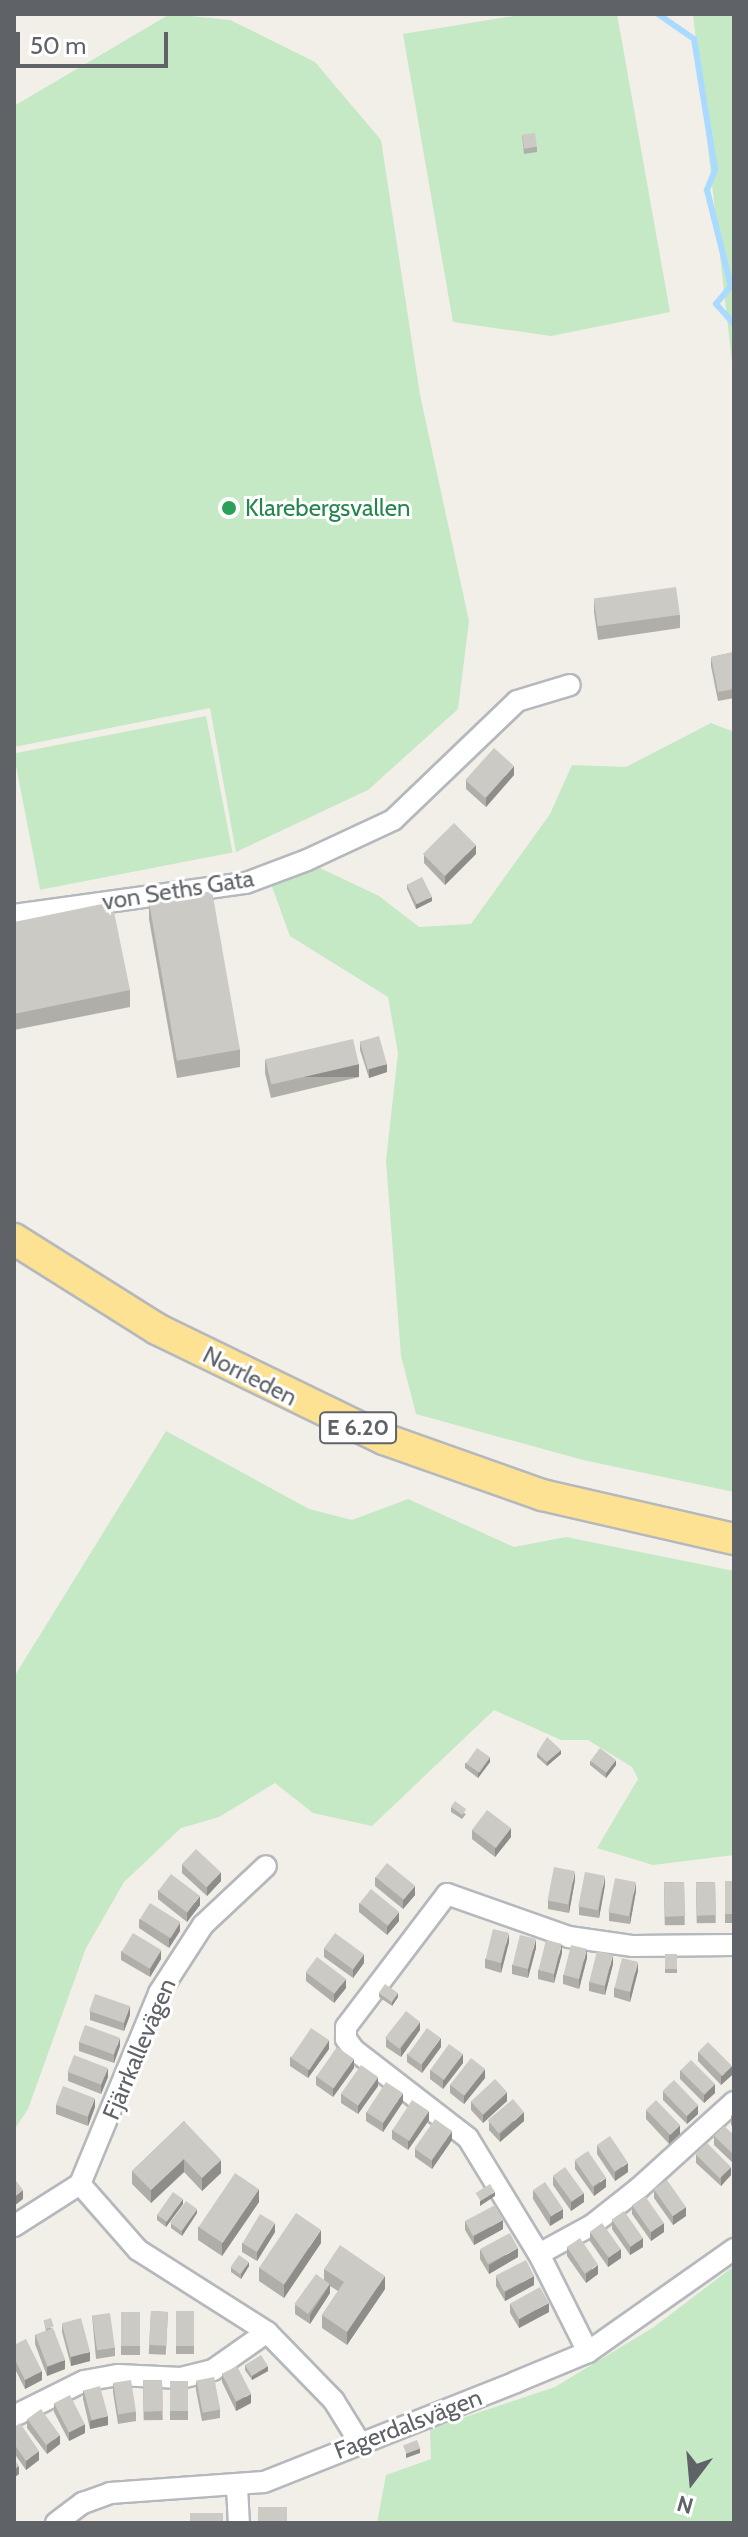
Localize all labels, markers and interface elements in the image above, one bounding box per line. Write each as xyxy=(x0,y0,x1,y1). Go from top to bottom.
scale bar xyxy=(20,16,172,66)
text: 50 m xyxy=(30,31,86,60)
place label: Klarebergsvallen xyxy=(245,494,410,522)
marker: Klarebergsvallen xyxy=(220,499,238,517)
street label: von Seths Gata xyxy=(100,864,256,916)
street label: Norrleden xyxy=(198,1340,302,1412)
road number: E 6.20 xyxy=(318,1410,398,1446)
street label: Fjärrkallevägen xyxy=(96,1974,182,2124)
street label: Fagerdalsvägen xyxy=(330,2383,486,2465)
north arrow xyxy=(652,2441,732,2521)
text: N xyxy=(674,2489,696,2520)

